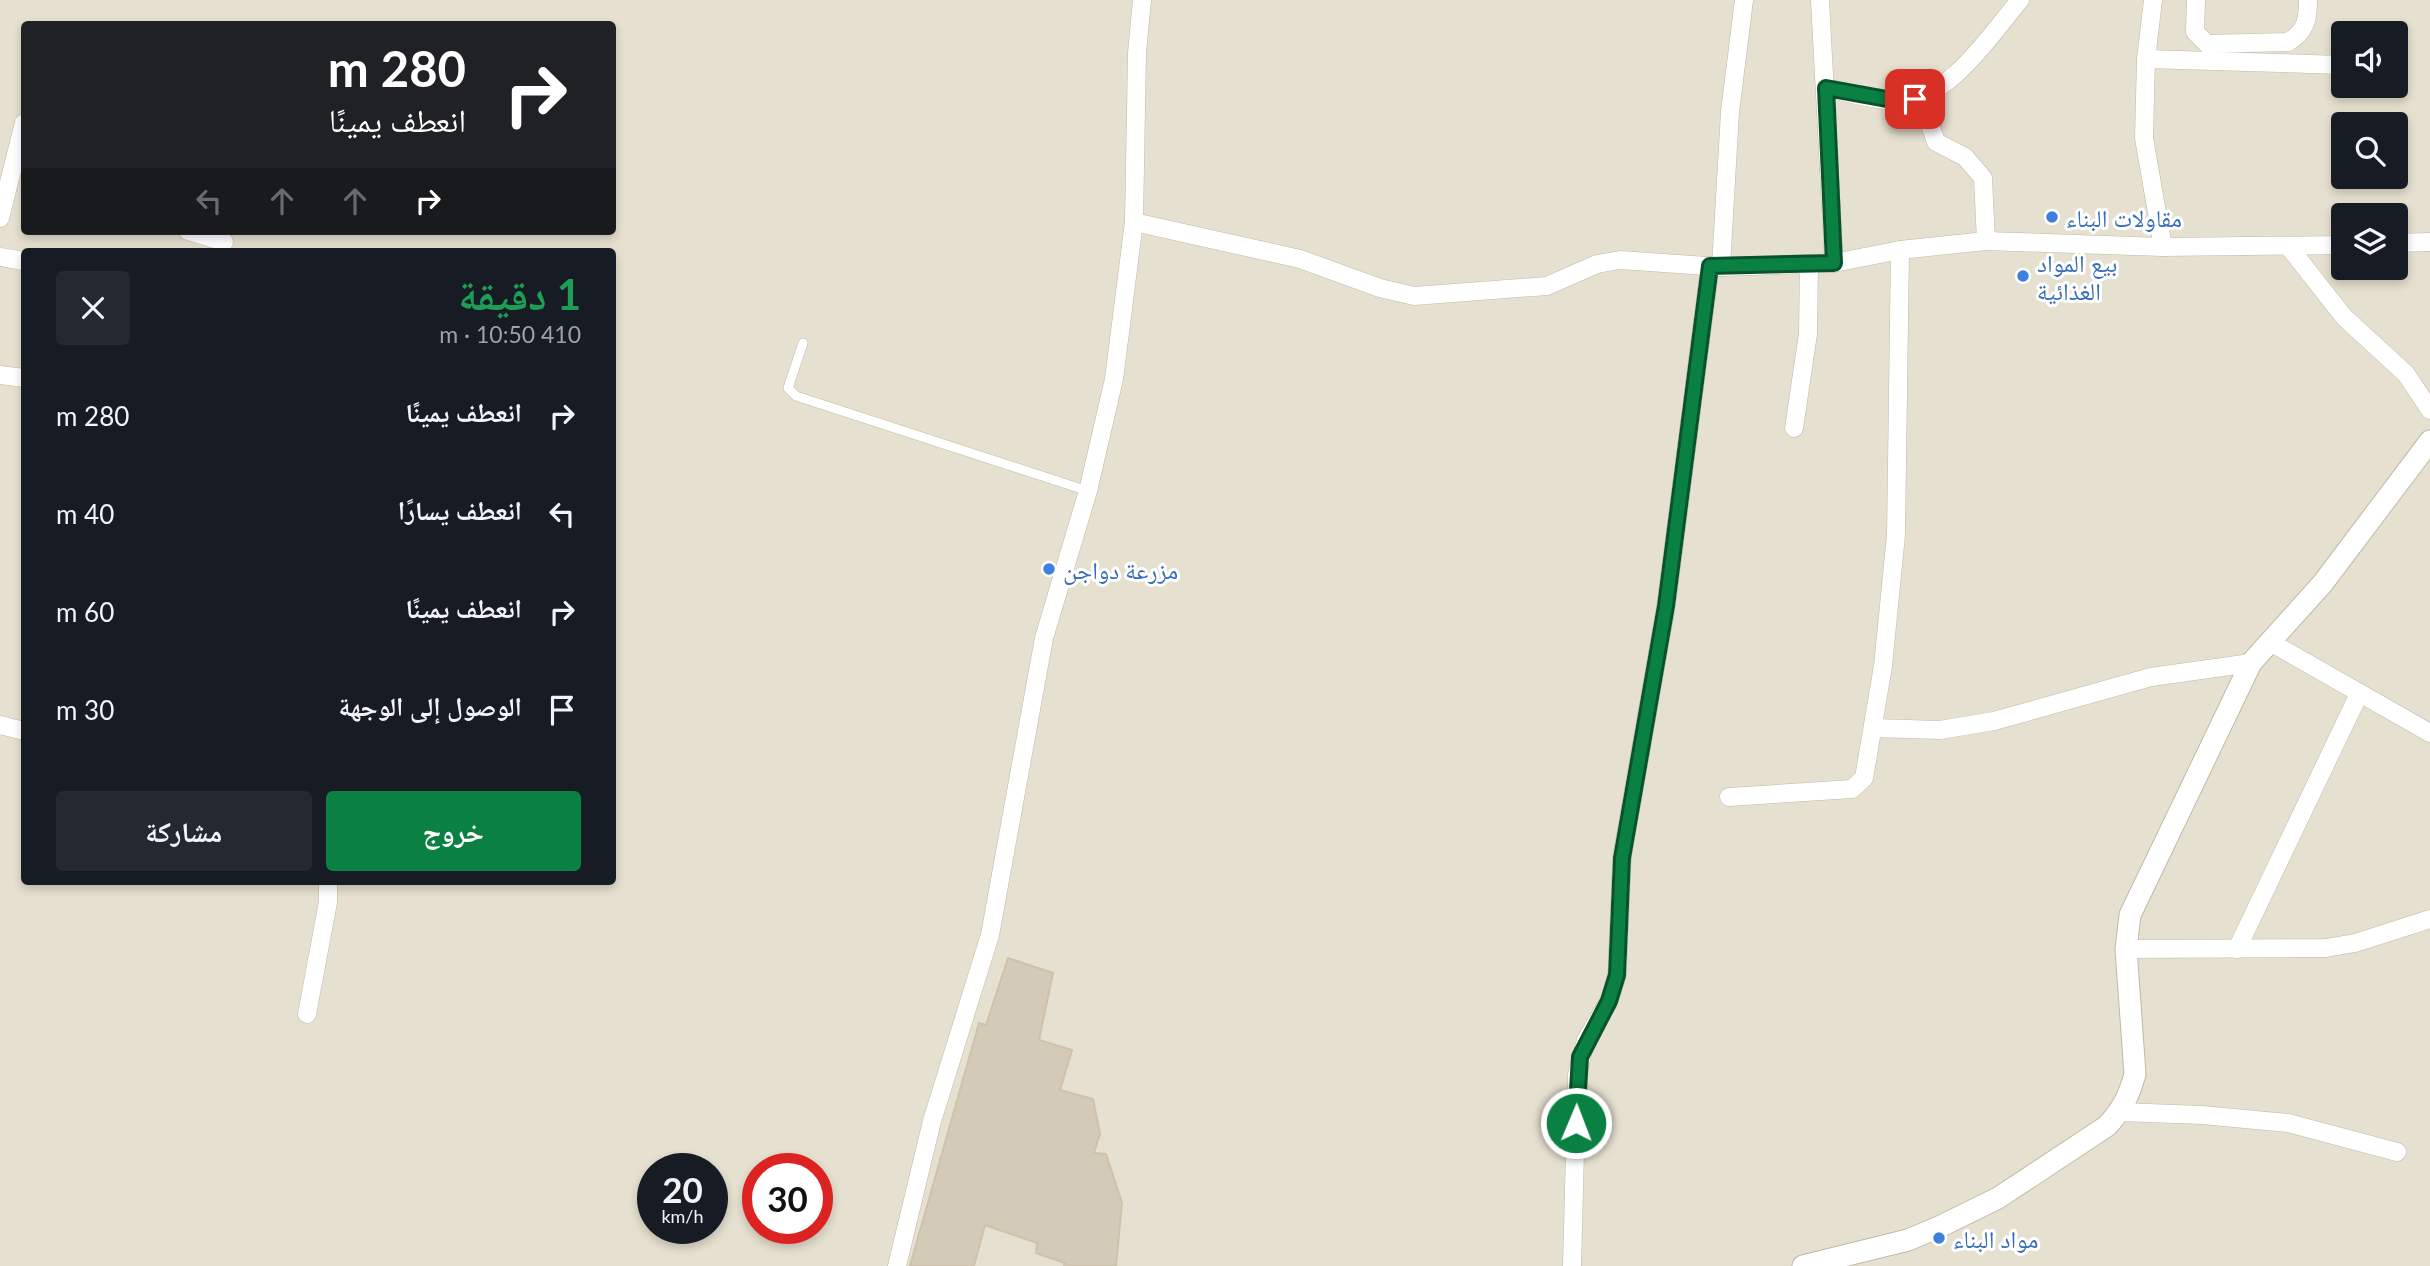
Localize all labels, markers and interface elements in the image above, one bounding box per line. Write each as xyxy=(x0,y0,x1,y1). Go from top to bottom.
map controls xyxy=(2331,21,2408,280)
button: sound xyxy=(2331,21,2408,98)
text: 280 m xyxy=(328,39,466,97)
icon: right xyxy=(490,49,581,140)
pin xyxy=(1885,69,1945,129)
icon: arrive xyxy=(1896,80,1934,118)
text: انعطف يمينًا xyxy=(329,100,466,139)
button: search xyxy=(2331,112,2408,189)
icon: left xyxy=(190,182,228,220)
icon: ahead xyxy=(263,182,301,220)
icon: ahead xyxy=(336,182,374,220)
icon: right xyxy=(409,182,447,220)
place label: مقاولات البناء xyxy=(2066,203,2182,232)
button: layers xyxy=(2331,203,2408,280)
marker: مقاولات البناء xyxy=(2044,209,2060,225)
place label: بيع المواد الغذائية xyxy=(2037,248,2117,305)
marker: بيع المواد الغذائية xyxy=(2015,268,2031,284)
text: 1 دقيقة xyxy=(458,269,581,319)
button: close xyxy=(56,271,130,345)
text: 410 m · 10:50 xyxy=(439,320,581,348)
text: انعطف يمينًا xyxy=(405,396,522,428)
icon: right xyxy=(543,397,581,435)
text: 280 m xyxy=(56,400,129,432)
text: انعطف يسارًا xyxy=(398,494,522,526)
icon: left xyxy=(543,495,581,533)
text: 40 m xyxy=(56,498,114,530)
place label: مزرعة دواجن xyxy=(1063,555,1178,585)
marker: مزرعة دواجن xyxy=(1041,561,1057,577)
text: انعطف يمينًا xyxy=(405,592,522,624)
icon: right xyxy=(543,593,581,631)
text: 60 m xyxy=(56,596,114,628)
text: الوصول إلى الوجهة xyxy=(338,690,522,722)
icon: arrive xyxy=(543,691,581,729)
text: 30 m xyxy=(56,694,114,726)
button: مشاركة xyxy=(56,791,312,871)
button: خروج xyxy=(326,791,581,871)
position arrow xyxy=(1539,1086,1613,1160)
speed limit sign: 30 xyxy=(742,1153,833,1244)
text: 20 xyxy=(662,1168,703,1210)
text: km/h xyxy=(661,1205,704,1227)
place label: مواد البناء xyxy=(1953,1224,2038,1253)
marker: مواد البناء xyxy=(1931,1230,1947,1246)

